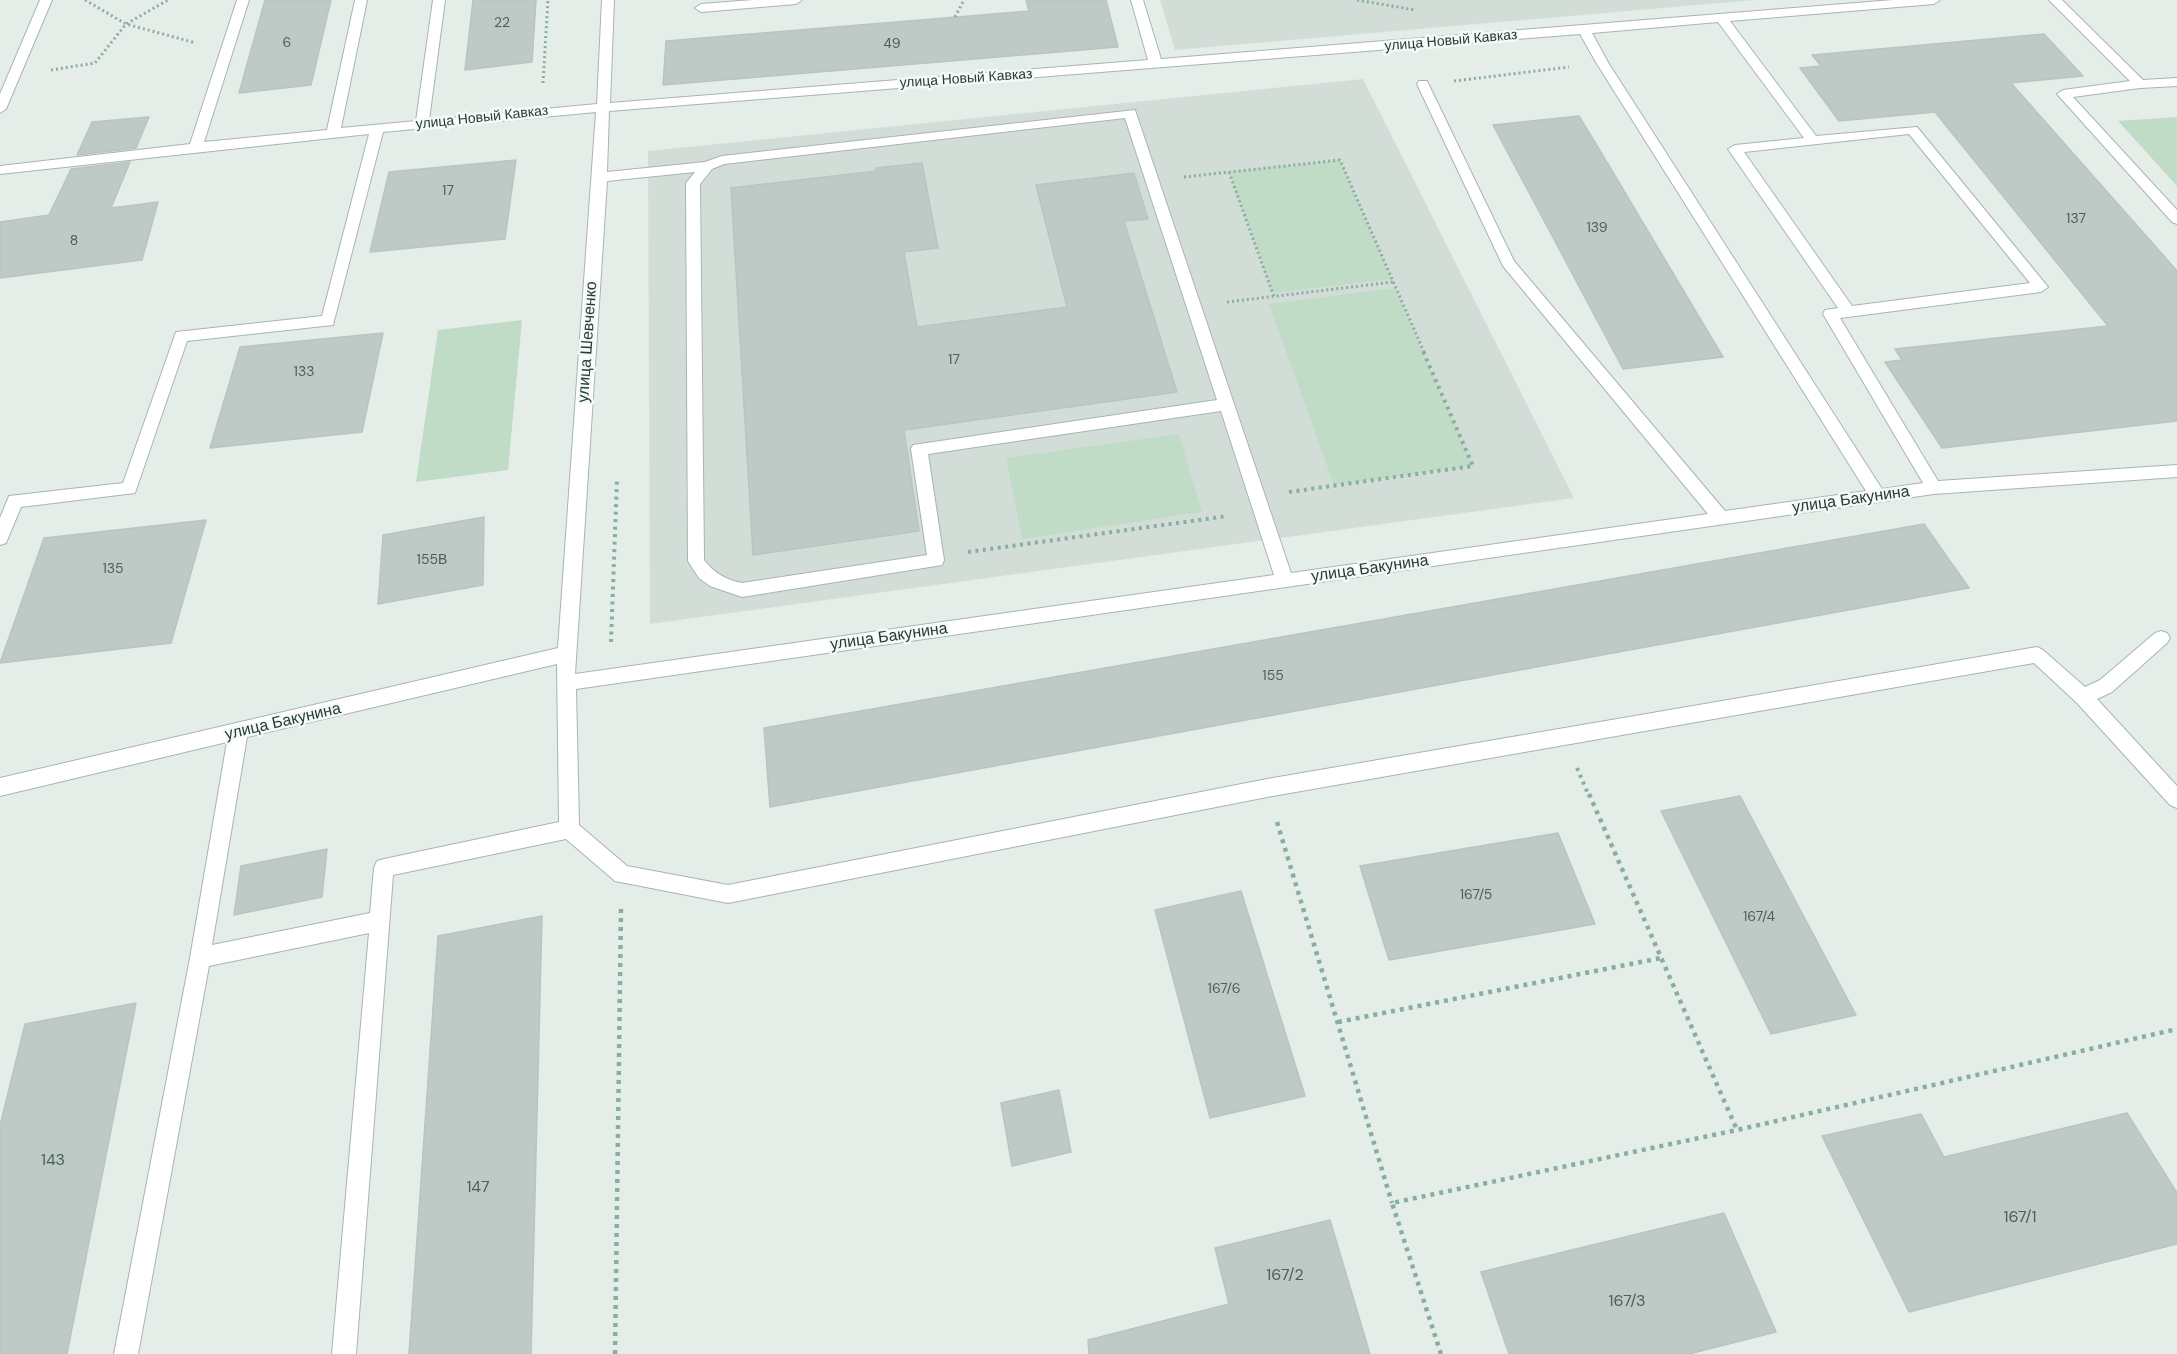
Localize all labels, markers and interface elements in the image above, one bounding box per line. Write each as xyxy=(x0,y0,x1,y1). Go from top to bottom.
house number: 22 xyxy=(494,15,510,31)
street label: улица Новый Кавказ xyxy=(1384,27,1518,55)
house number: 6 xyxy=(283,35,291,51)
house number: 49 xyxy=(883,36,901,52)
street label: улица Новый Кавказ xyxy=(899,66,1033,92)
street label: улица Новый Кавказ xyxy=(415,103,549,133)
house number: 17 xyxy=(442,183,454,199)
house number: 137 xyxy=(2066,211,2086,227)
house number: 139 xyxy=(1586,220,1608,236)
house number: 8 xyxy=(70,233,78,249)
street label: улица Шевченко xyxy=(574,281,602,403)
house number: 17 xyxy=(948,352,960,368)
house number: 133 xyxy=(294,364,314,380)
street label: улица Бакунина xyxy=(1791,482,1911,518)
street label: улица Бакунина xyxy=(1310,551,1430,587)
house number: 155В xyxy=(417,552,447,568)
house number: 135 xyxy=(102,561,124,577)
street label: улица Бакунина xyxy=(829,619,949,655)
house number: 155 xyxy=(1262,668,1284,684)
street label: улица Бакунина xyxy=(223,699,343,745)
house number: 167/5 xyxy=(1460,887,1492,903)
house number: 167/4 xyxy=(1743,909,1775,925)
house number: 167/6 xyxy=(1208,981,1240,997)
house number: 143 xyxy=(41,1151,65,1171)
house number: 147 xyxy=(466,1178,490,1198)
house number: 167/1 xyxy=(2003,1208,2037,1228)
house number: 167/2 xyxy=(1266,1266,1304,1286)
house number: 167/3 xyxy=(1609,1292,1645,1312)

